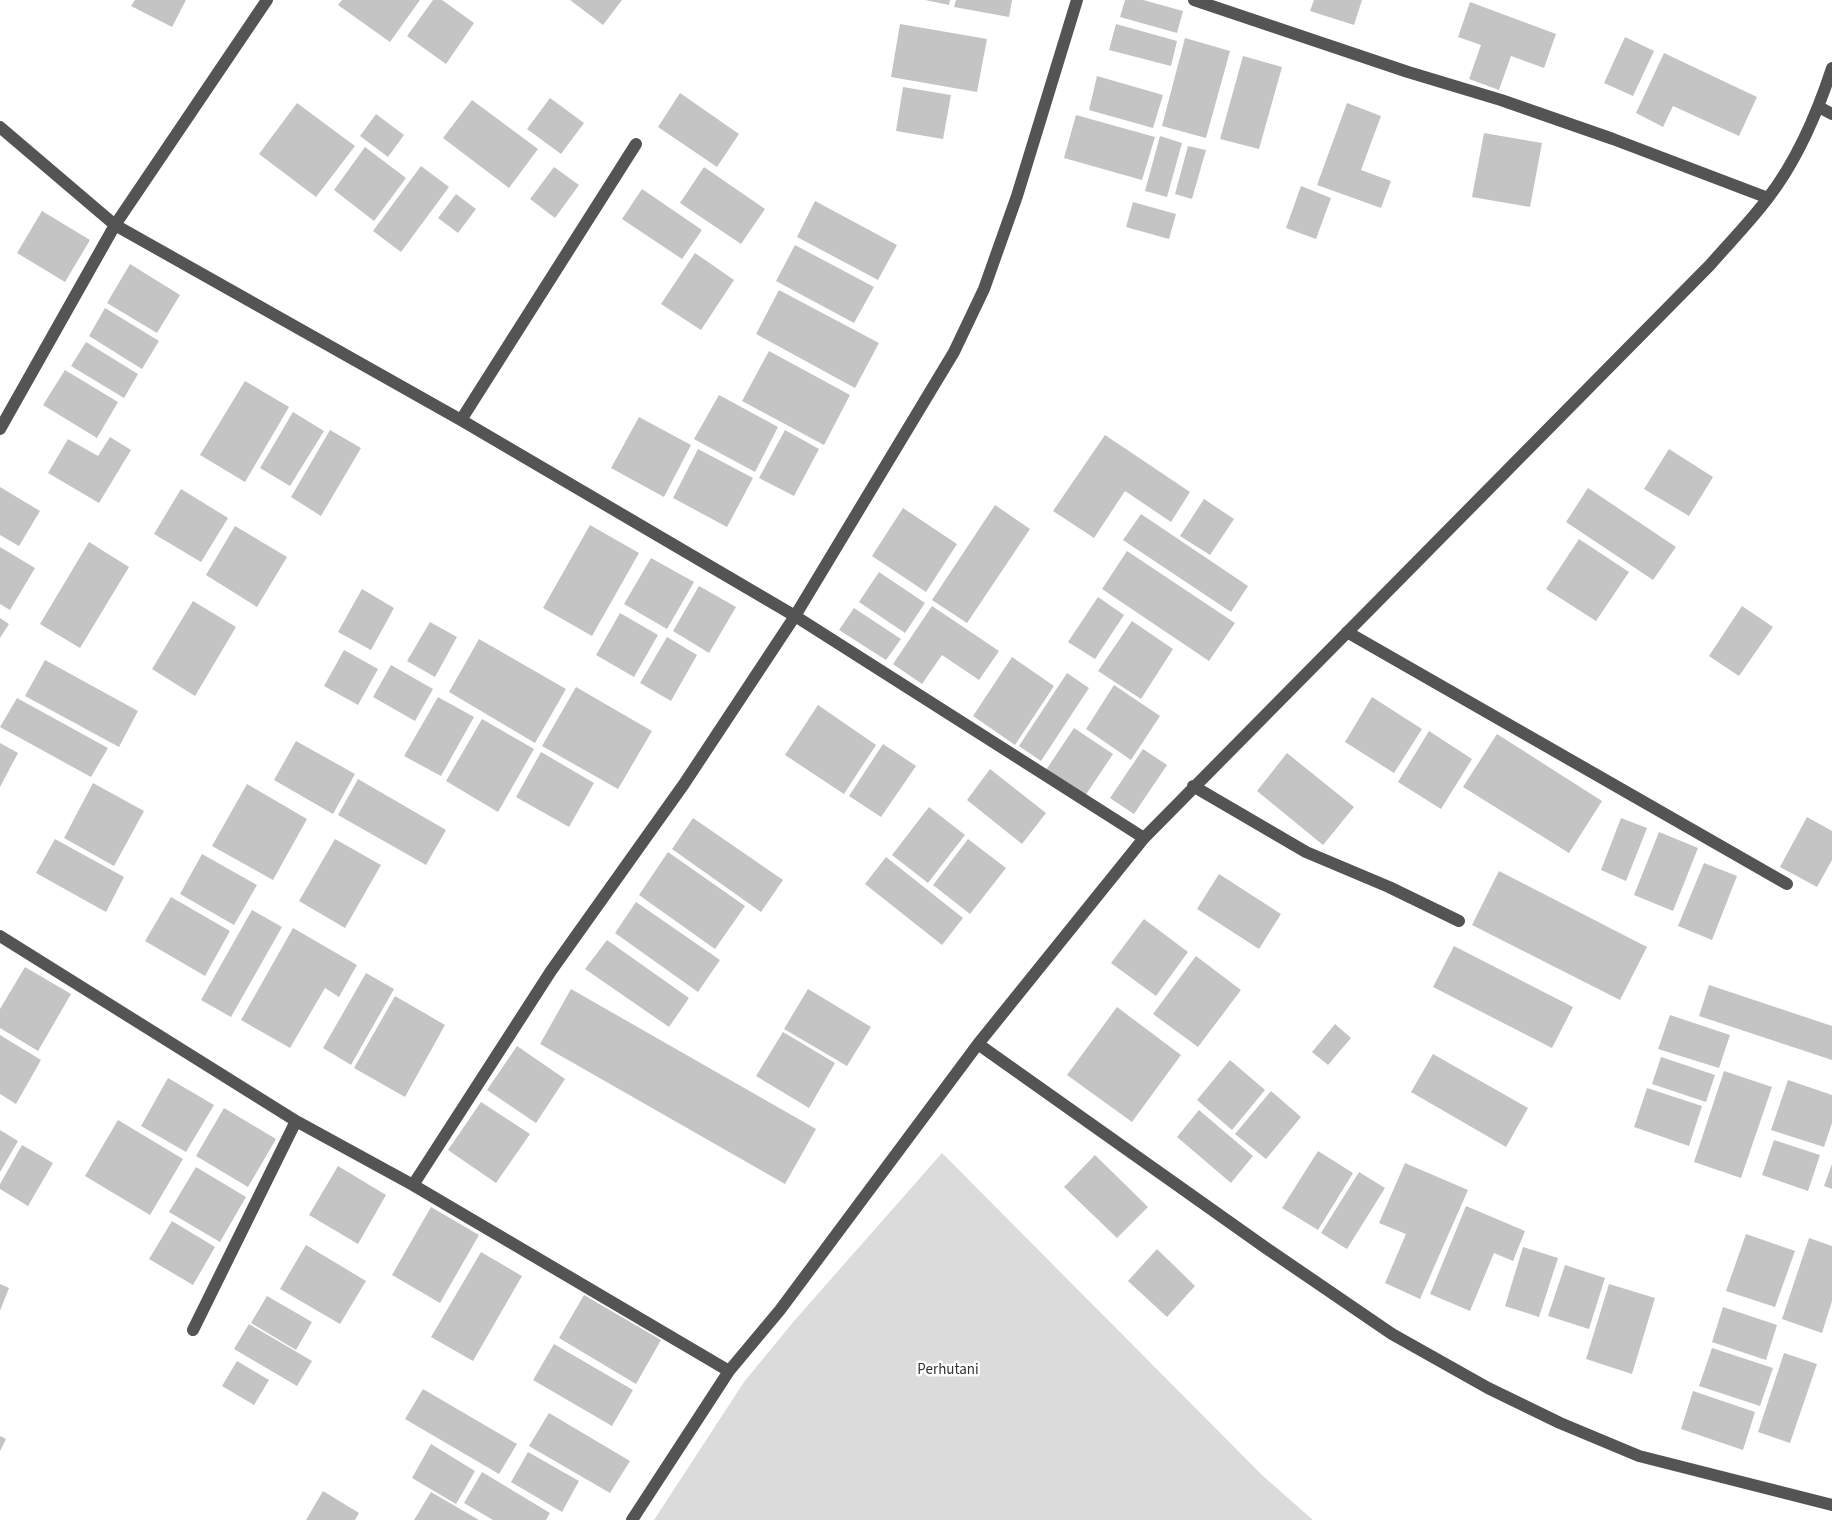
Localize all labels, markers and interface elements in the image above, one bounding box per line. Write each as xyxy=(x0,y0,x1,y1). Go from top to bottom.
park label: Perhutani xyxy=(917,1362,979,1380)

